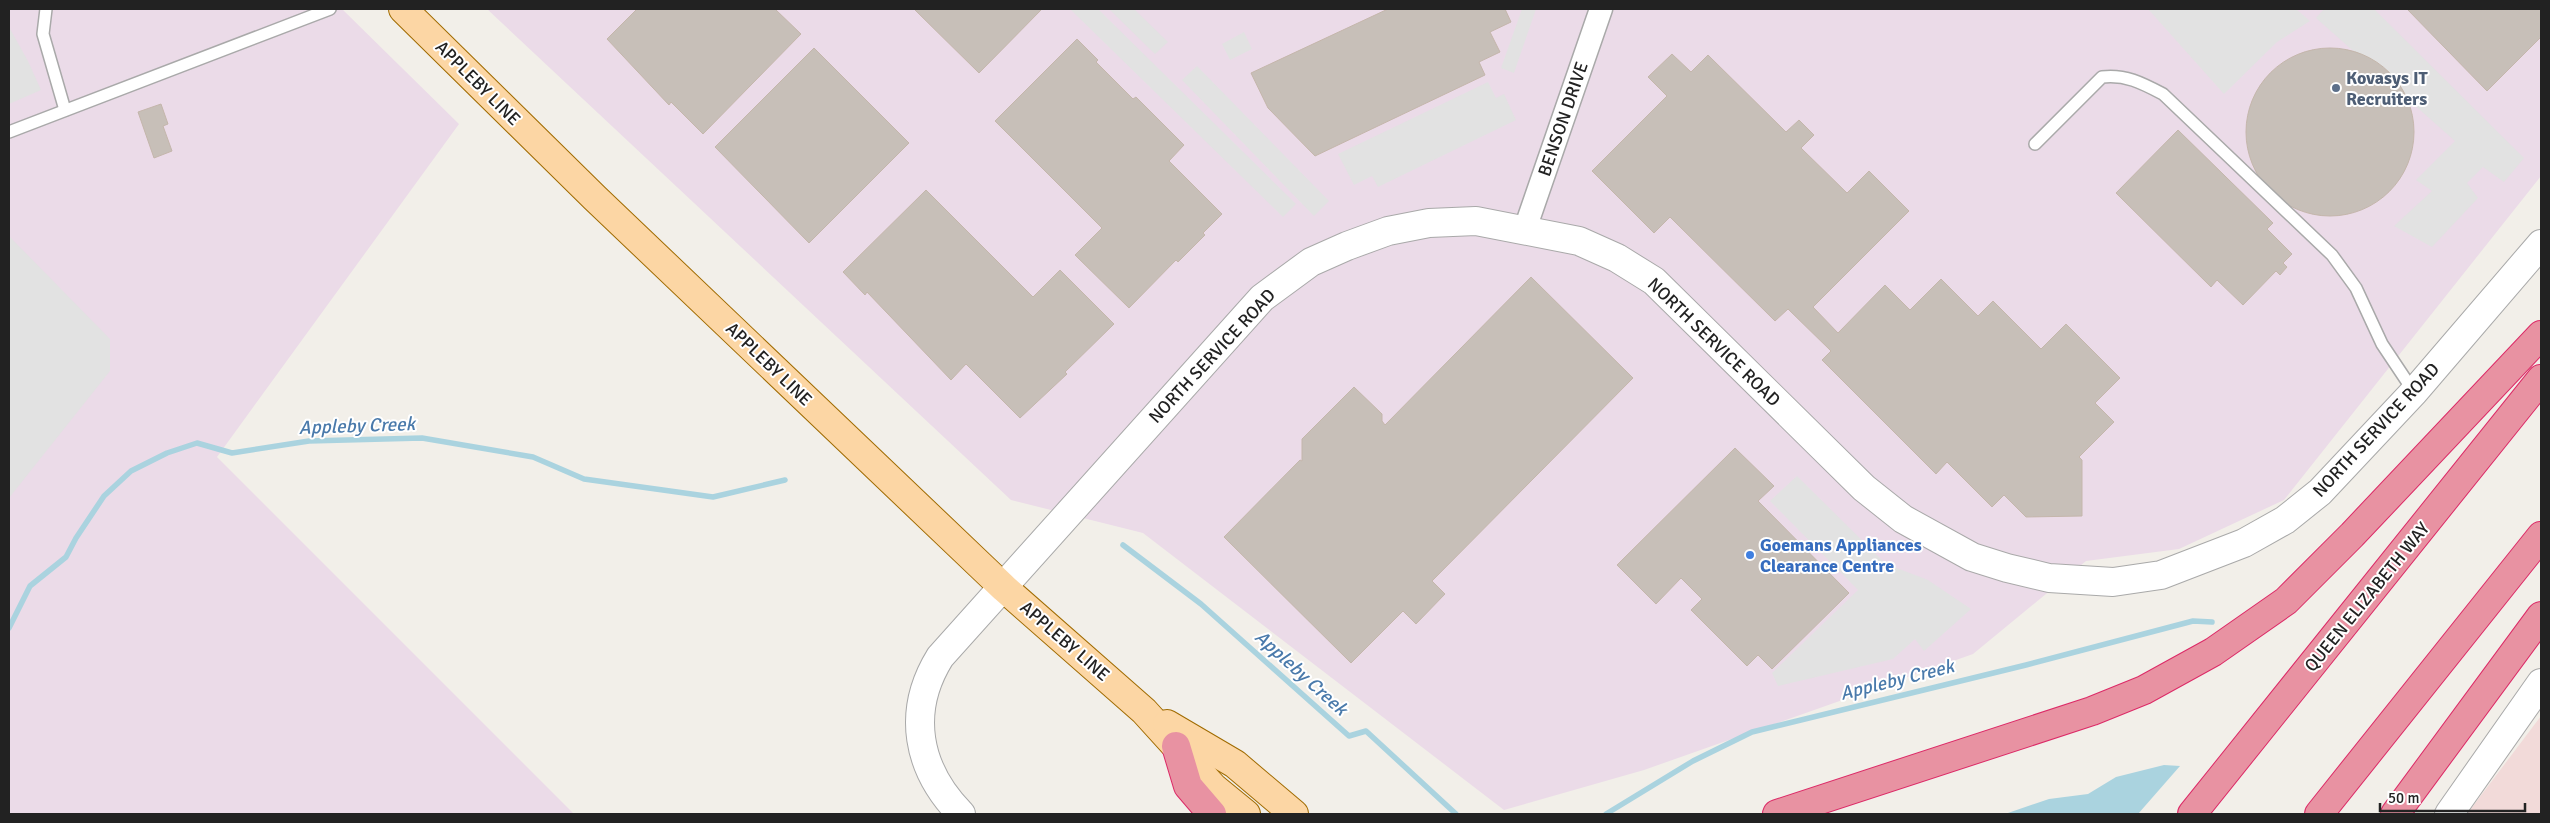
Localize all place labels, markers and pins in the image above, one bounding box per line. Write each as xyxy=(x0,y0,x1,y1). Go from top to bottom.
place label: Kovasys IT Recruiters xyxy=(2346,67,2429,110)
marker: Kovasys IT Recruiters xyxy=(2330,82,2342,94)
place label: Goemans Appliances Clearance Centre xyxy=(1760,534,1922,577)
marker: Goemans Appliances Clearance Centre xyxy=(1744,549,1756,561)

